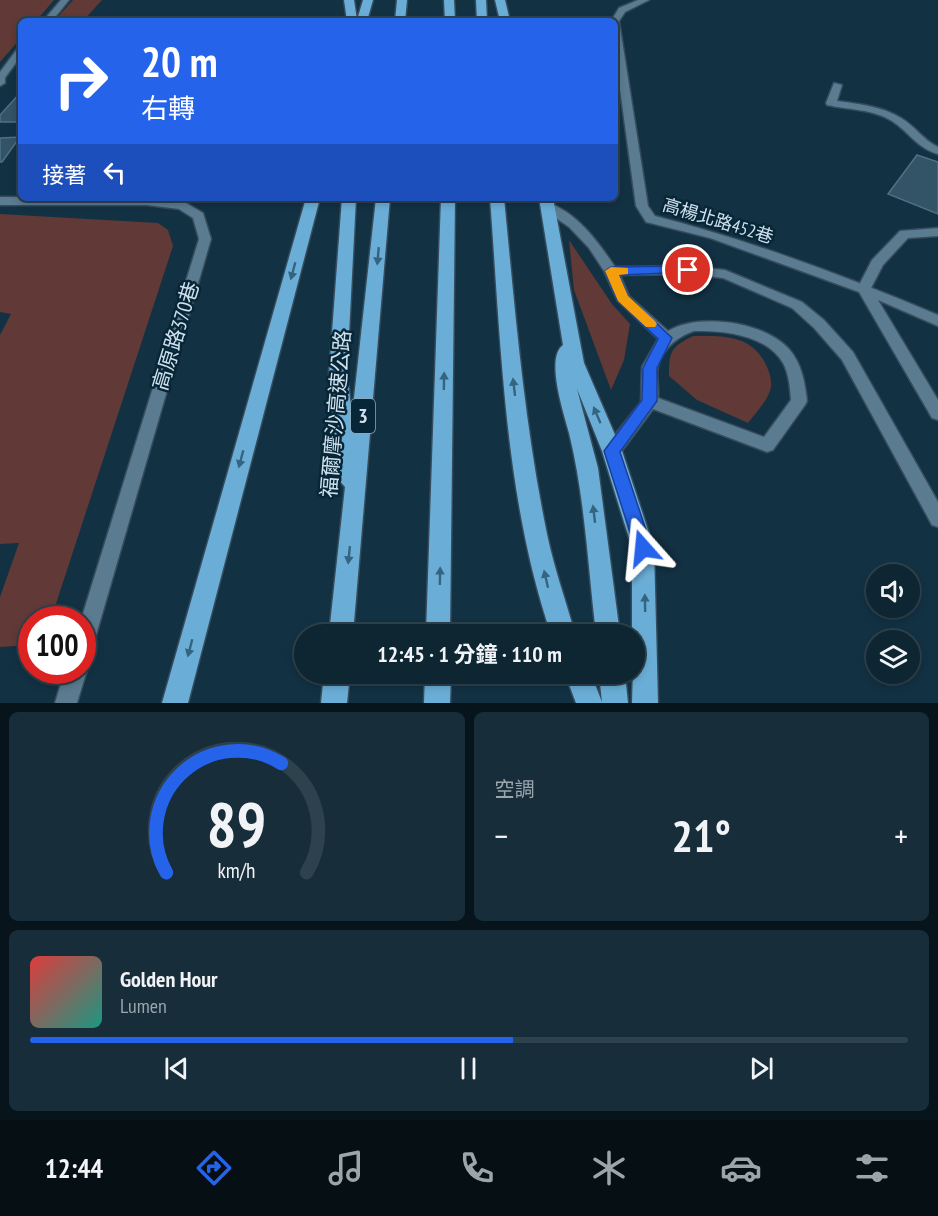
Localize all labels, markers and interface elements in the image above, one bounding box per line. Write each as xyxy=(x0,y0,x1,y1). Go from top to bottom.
text: 20 m xyxy=(141,34,218,89)
icon: right xyxy=(42,42,120,120)
text: 右轉 xyxy=(141,91,195,125)
icon: left xyxy=(98,156,131,189)
text: 接著 xyxy=(42,161,86,189)
street label: 高楊北路452巷 xyxy=(660,193,776,248)
pin xyxy=(662,244,713,295)
one-way arrow xyxy=(373,247,383,266)
icon: arrive xyxy=(671,253,704,286)
one-way arrow xyxy=(287,262,297,280)
street label: 高原路370巷 xyxy=(146,278,205,394)
street label: 福爾摩沙高速公路 xyxy=(315,329,356,499)
one-way arrow xyxy=(440,372,449,391)
one-way arrow xyxy=(509,377,519,396)
road number: 3 xyxy=(351,399,375,433)
one-way arrow xyxy=(592,406,602,424)
one-way arrow xyxy=(236,450,246,469)
one-way arrow xyxy=(589,504,599,523)
position arrow xyxy=(611,516,675,580)
one-way arrow xyxy=(344,545,354,564)
map controls xyxy=(866,564,920,684)
button: sound xyxy=(866,564,920,618)
one-way arrow xyxy=(435,567,445,586)
one-way arrow xyxy=(540,570,550,588)
one-way arrow xyxy=(640,593,649,612)
speed limit sign: 100 xyxy=(18,606,96,684)
button: layers xyxy=(866,630,920,684)
one-way arrow xyxy=(185,639,194,657)
text: 12:45 · 1 分鐘 · 110 m xyxy=(377,640,562,668)
text: 空調 xyxy=(495,776,535,802)
text: 89 xyxy=(207,783,267,864)
text: 21° xyxy=(672,806,731,864)
text: − xyxy=(495,814,508,857)
text: + xyxy=(894,814,908,857)
text: km/h xyxy=(218,857,256,885)
text: Golden Hour xyxy=(120,965,218,993)
text: Lumen xyxy=(120,993,167,1019)
icon: previous xyxy=(160,1052,193,1085)
icon: pause xyxy=(452,1052,485,1085)
icon: next xyxy=(745,1052,778,1085)
icon: directions xyxy=(193,1147,235,1189)
icon: music xyxy=(325,1147,367,1189)
icon: phone xyxy=(456,1147,498,1189)
icon: climate xyxy=(588,1147,630,1189)
icon: car xyxy=(720,1147,762,1189)
icon: filters xyxy=(851,1147,893,1189)
text: 12:44 xyxy=(45,1151,103,1185)

